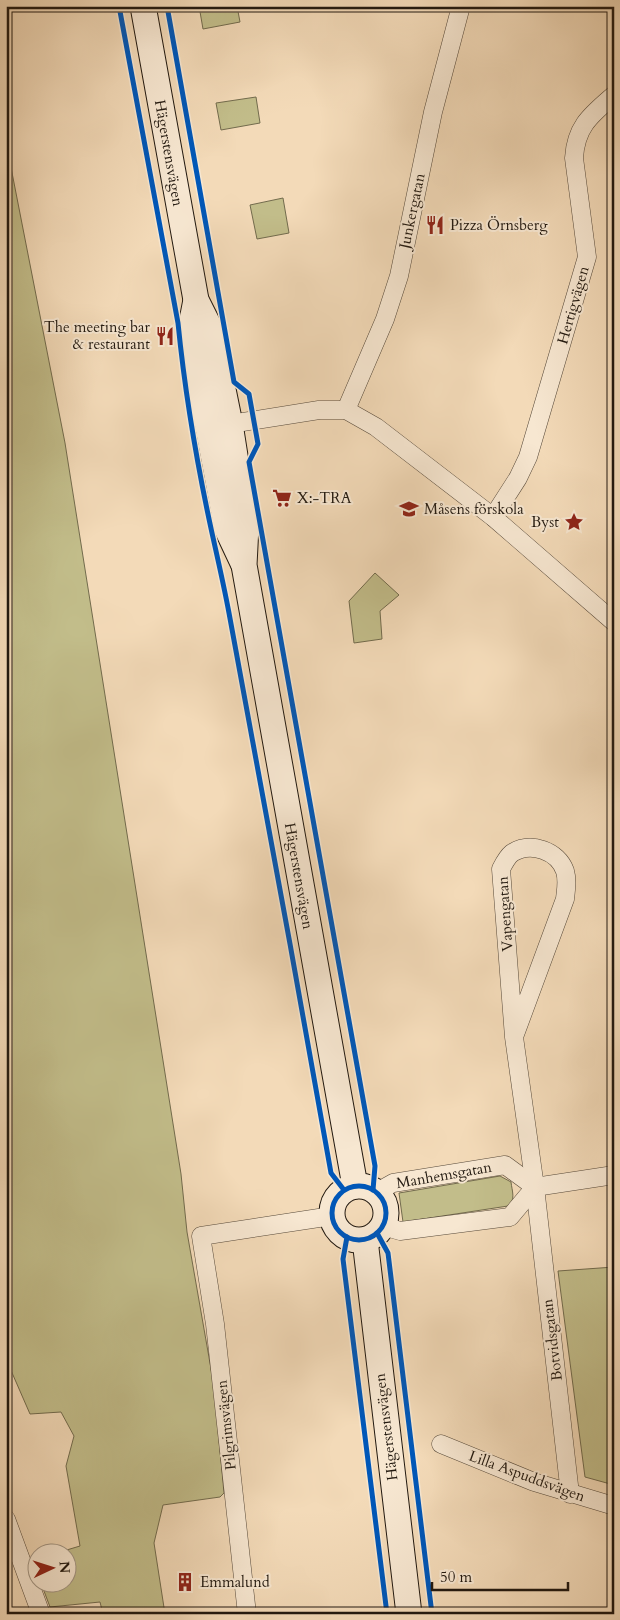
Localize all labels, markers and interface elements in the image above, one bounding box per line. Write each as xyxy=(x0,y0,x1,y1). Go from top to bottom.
street label: Hägerstensvägen xyxy=(150,98,188,208)
street label: Junkergatan xyxy=(394,171,430,253)
restaurant icon: Pizza Örnsberg xyxy=(424,214,446,236)
place label: Pizza Örnsberg xyxy=(450,215,548,235)
street label: Hertigvägen xyxy=(552,263,594,346)
place label: The meeting bar & restaurant xyxy=(44,317,151,354)
restaurant icon: The meeting bar & restaurant xyxy=(154,325,176,347)
supermarket icon: X:-TRA xyxy=(271,487,293,509)
place label: X:-TRA xyxy=(297,488,352,508)
school or university icon: Måsens förskola xyxy=(398,498,420,520)
place label: Måsens förskola xyxy=(424,499,524,519)
place icon: Byst xyxy=(563,511,585,533)
place label: Byst xyxy=(531,512,559,532)
street label: Hägerstensvägen xyxy=(280,821,318,931)
street label: Vapengatan xyxy=(492,875,518,952)
street label: Manhemsgatan xyxy=(395,1157,494,1193)
street label: Botvidsgatan xyxy=(537,1297,567,1382)
street label: Hägerstensvägen xyxy=(369,1372,402,1482)
street label: Pilgrimsvägen xyxy=(211,1378,241,1471)
street label: Lilla Aspuddsvägen xyxy=(466,1446,588,1506)
north arrow xyxy=(28,1542,78,1592)
text: N xyxy=(55,1560,74,1574)
scale bar xyxy=(432,1560,569,1592)
text: 50 m xyxy=(440,1567,472,1587)
building icon: Emmalund xyxy=(174,1571,196,1593)
place label: Emmalund xyxy=(200,1572,270,1592)

